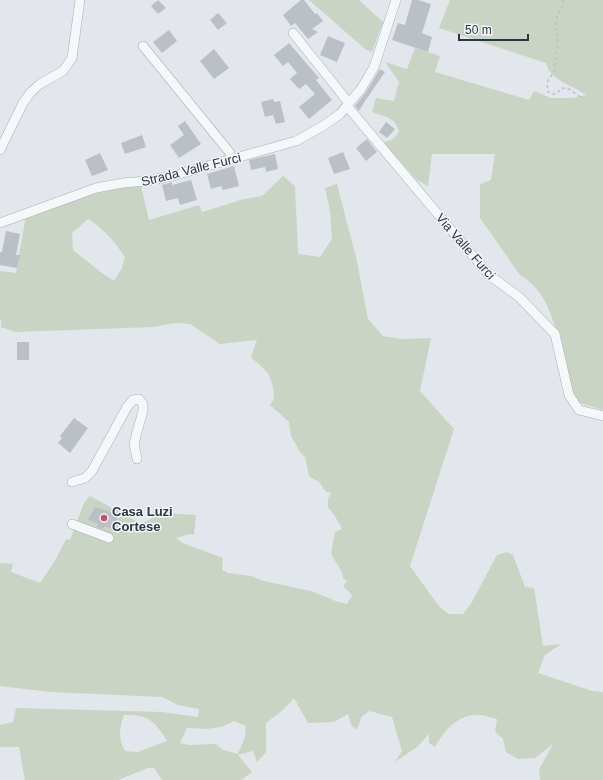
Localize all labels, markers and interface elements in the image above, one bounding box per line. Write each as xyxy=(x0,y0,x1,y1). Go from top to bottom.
scale bar xyxy=(459,16,528,42)
text: 50 m xyxy=(465,23,492,37)
street label: Strada Valle Furci xyxy=(140,150,243,189)
street label: Via Valle Furci xyxy=(433,210,498,283)
place label: Casa Luzi Cortese xyxy=(112,504,173,534)
marker: Casa Luzi Cortese xyxy=(99,513,109,523)

